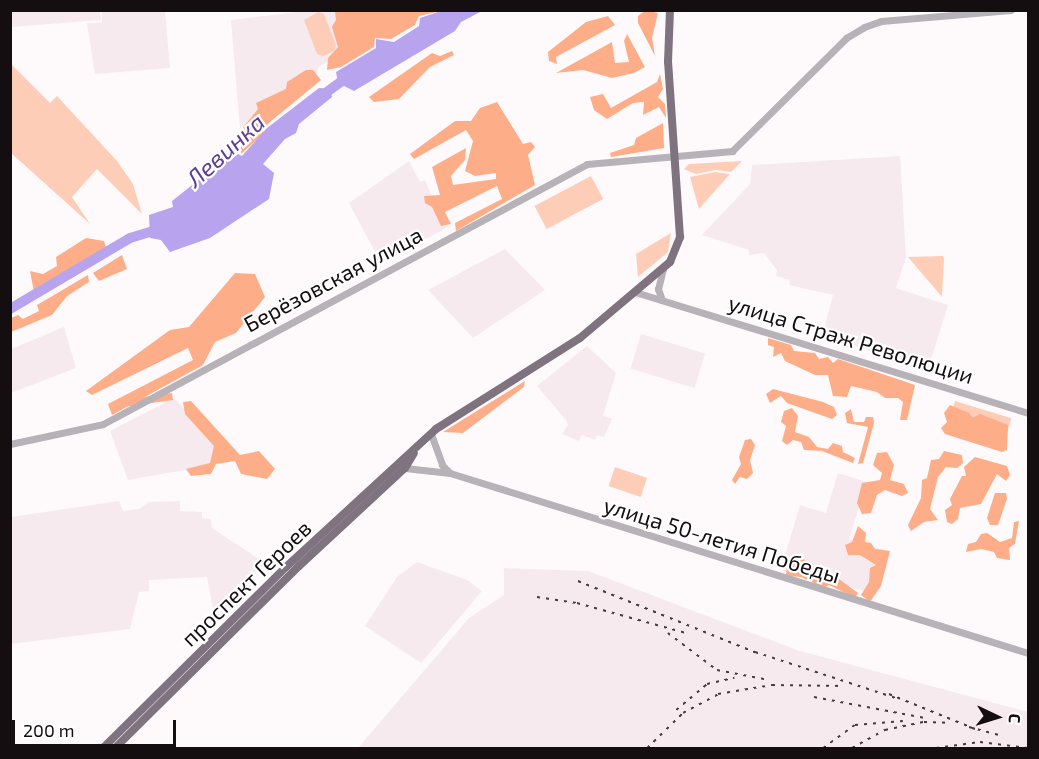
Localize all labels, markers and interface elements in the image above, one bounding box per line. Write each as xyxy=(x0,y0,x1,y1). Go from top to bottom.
water label: Левинка xyxy=(180,107,270,193)
street label: Берёзовская улица xyxy=(239,221,427,337)
street label: улица Страж Революции xyxy=(725,289,977,389)
street label: улица 50-летия Победы xyxy=(601,491,843,589)
street label: проспект Героев xyxy=(176,514,316,652)
north arrow xyxy=(967,687,1027,747)
scale bar xyxy=(15,708,178,746)
text: С xyxy=(1006,713,1025,724)
text: 200 m xyxy=(23,719,75,741)

